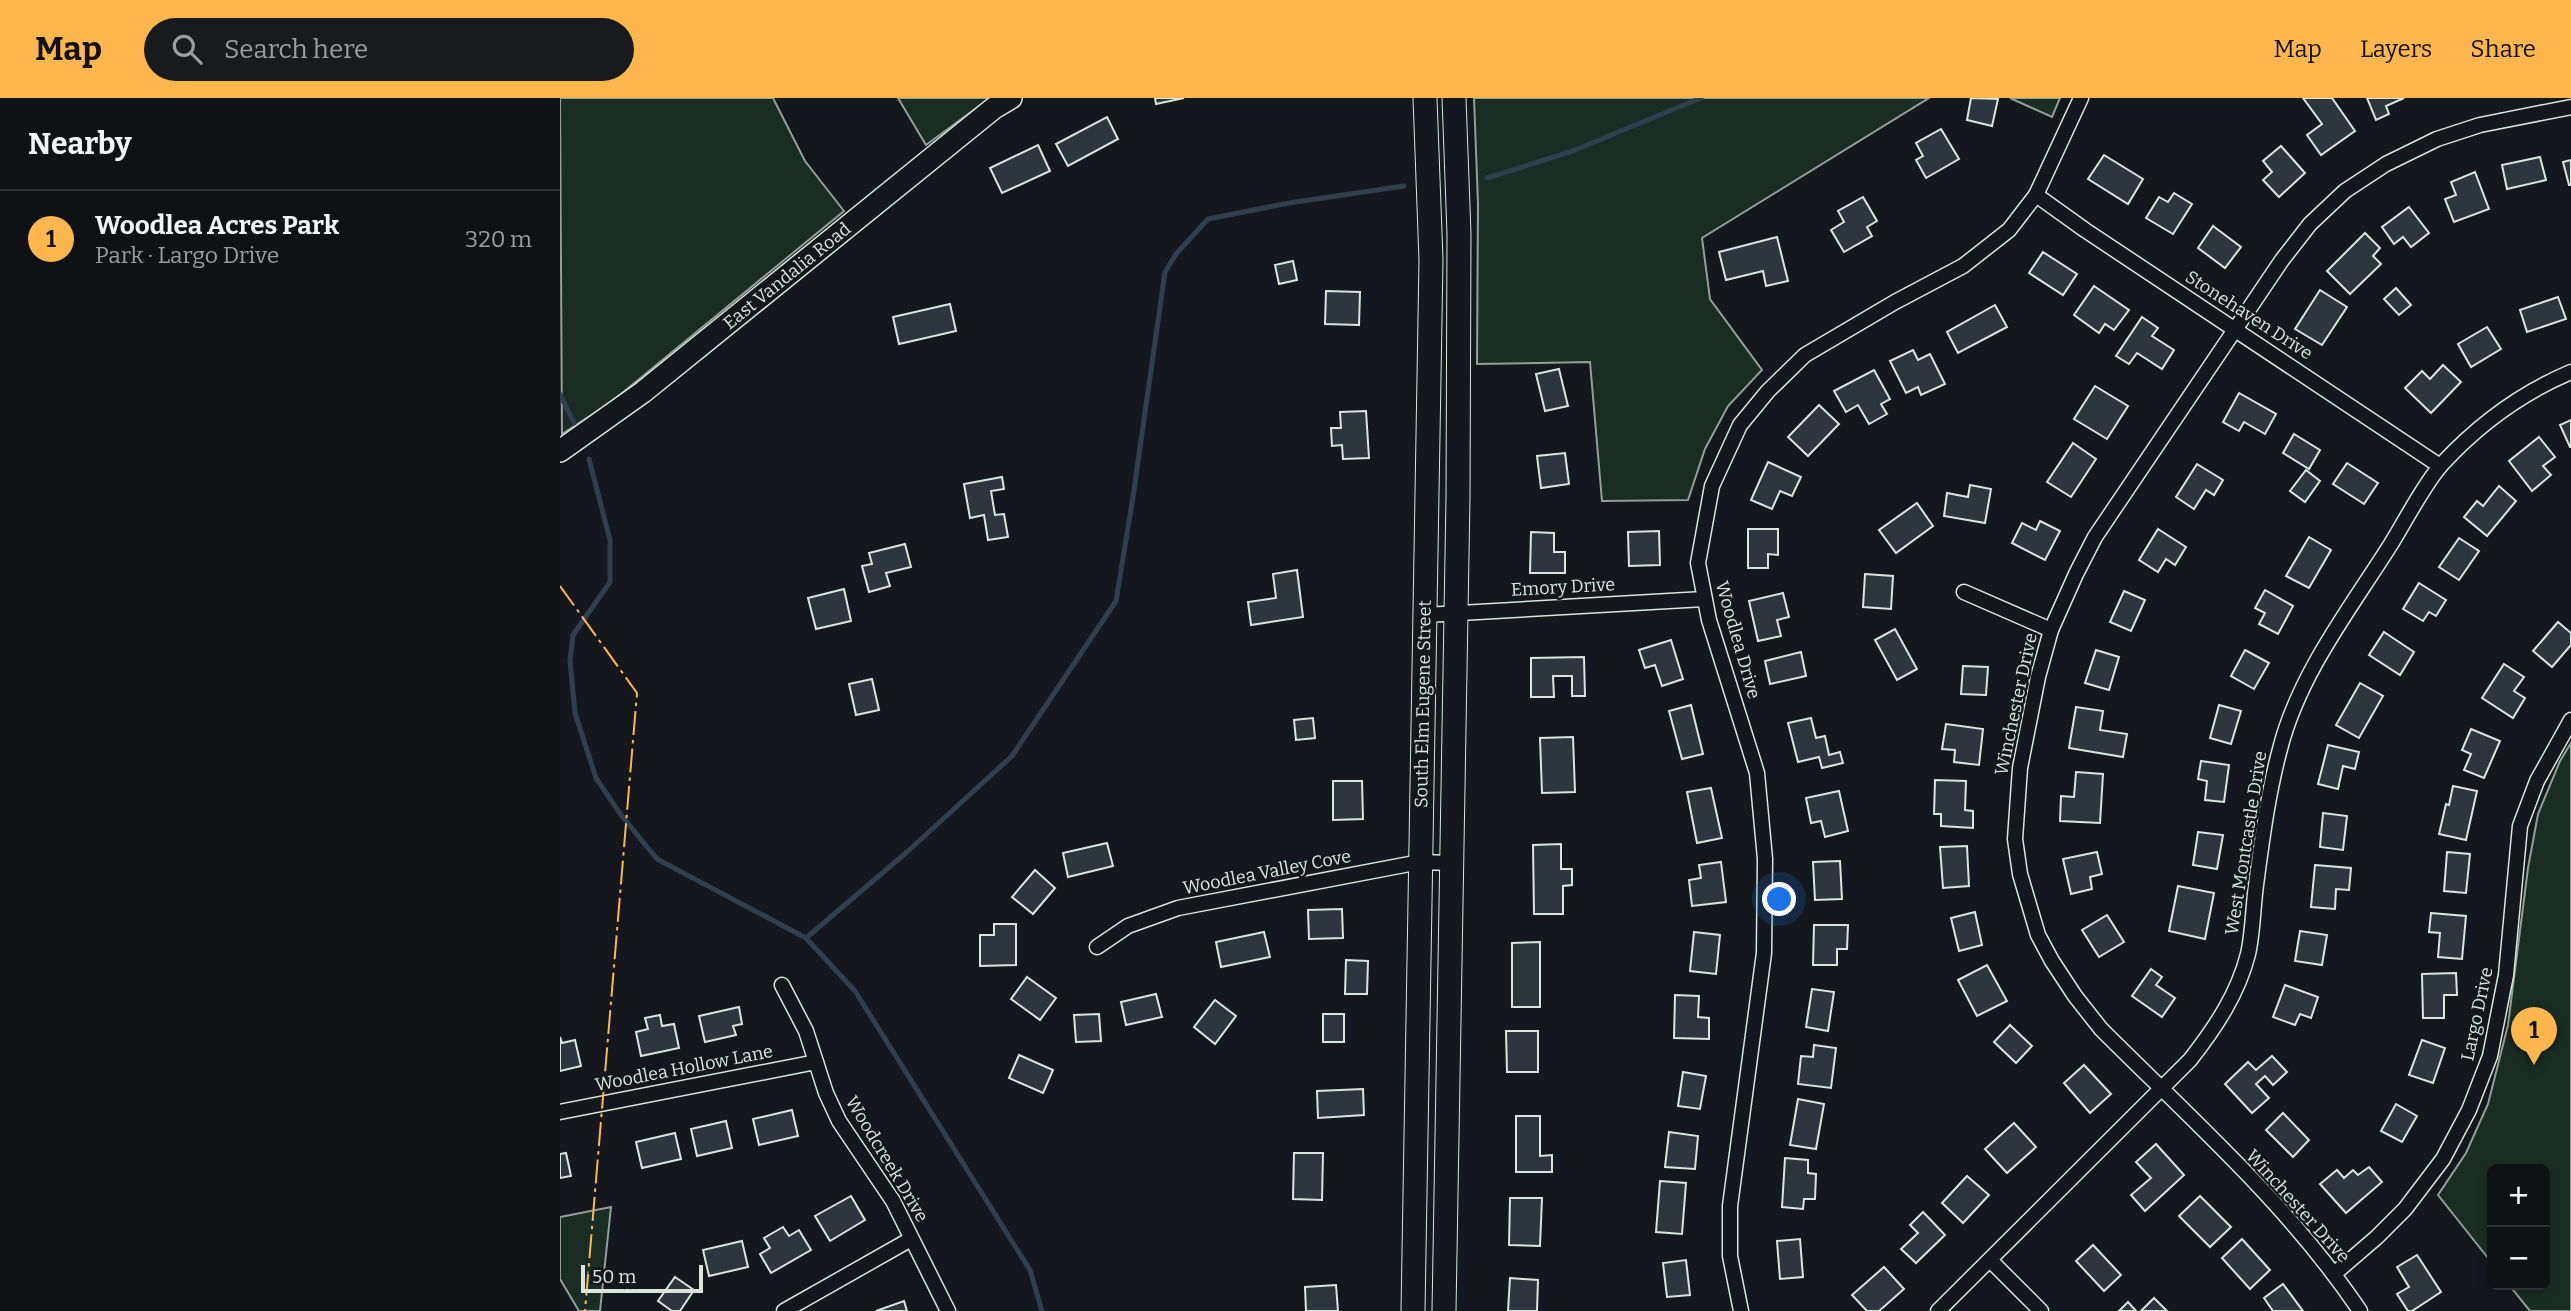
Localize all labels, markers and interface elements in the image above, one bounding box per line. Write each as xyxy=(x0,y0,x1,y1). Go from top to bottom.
search box xyxy=(144,18,634,81)
text: Map xyxy=(35,29,102,69)
icon: search xyxy=(168,30,206,68)
text: Search here xyxy=(224,34,368,65)
text: Map xyxy=(2274,35,2322,63)
text: Layers xyxy=(2360,35,2432,63)
text: Share xyxy=(2470,35,2536,63)
text: Nearby xyxy=(28,126,132,162)
text: Woodlea Acres Park xyxy=(95,210,339,241)
street label: East Vandalia Road xyxy=(719,218,856,334)
text: 1 xyxy=(46,225,56,253)
text: 320 m xyxy=(465,225,532,253)
text: Park · Largo Drive xyxy=(95,241,279,269)
street label: Stonehaven Drive xyxy=(2181,266,2317,364)
street label: Emory Drive xyxy=(1510,573,1616,601)
street label: Woodlea Drive xyxy=(1711,579,1765,701)
street label: South Elm Eugene Street xyxy=(1410,599,1436,808)
street label: Winchester Drive xyxy=(1990,631,2042,777)
street label: West Montcastle Drive xyxy=(2221,749,2271,937)
street label: Woodlea Valley Cove xyxy=(1181,845,1353,899)
your location xyxy=(1762,882,1796,916)
street label: Largo Drive xyxy=(2456,965,2498,1063)
pin: 1 xyxy=(2511,1007,2557,1065)
street label: Woodlea Hollow Lane xyxy=(593,1040,775,1096)
street label: Woodcreek Drive xyxy=(841,1092,933,1226)
street label: Winchester Drive xyxy=(2241,1145,2355,1267)
map controls xyxy=(2487,1164,2550,1290)
button: + xyxy=(2487,1164,2550,1227)
button: − xyxy=(2487,1227,2550,1290)
scale bar xyxy=(581,1262,704,1294)
text: 50 m xyxy=(592,1265,636,1288)

